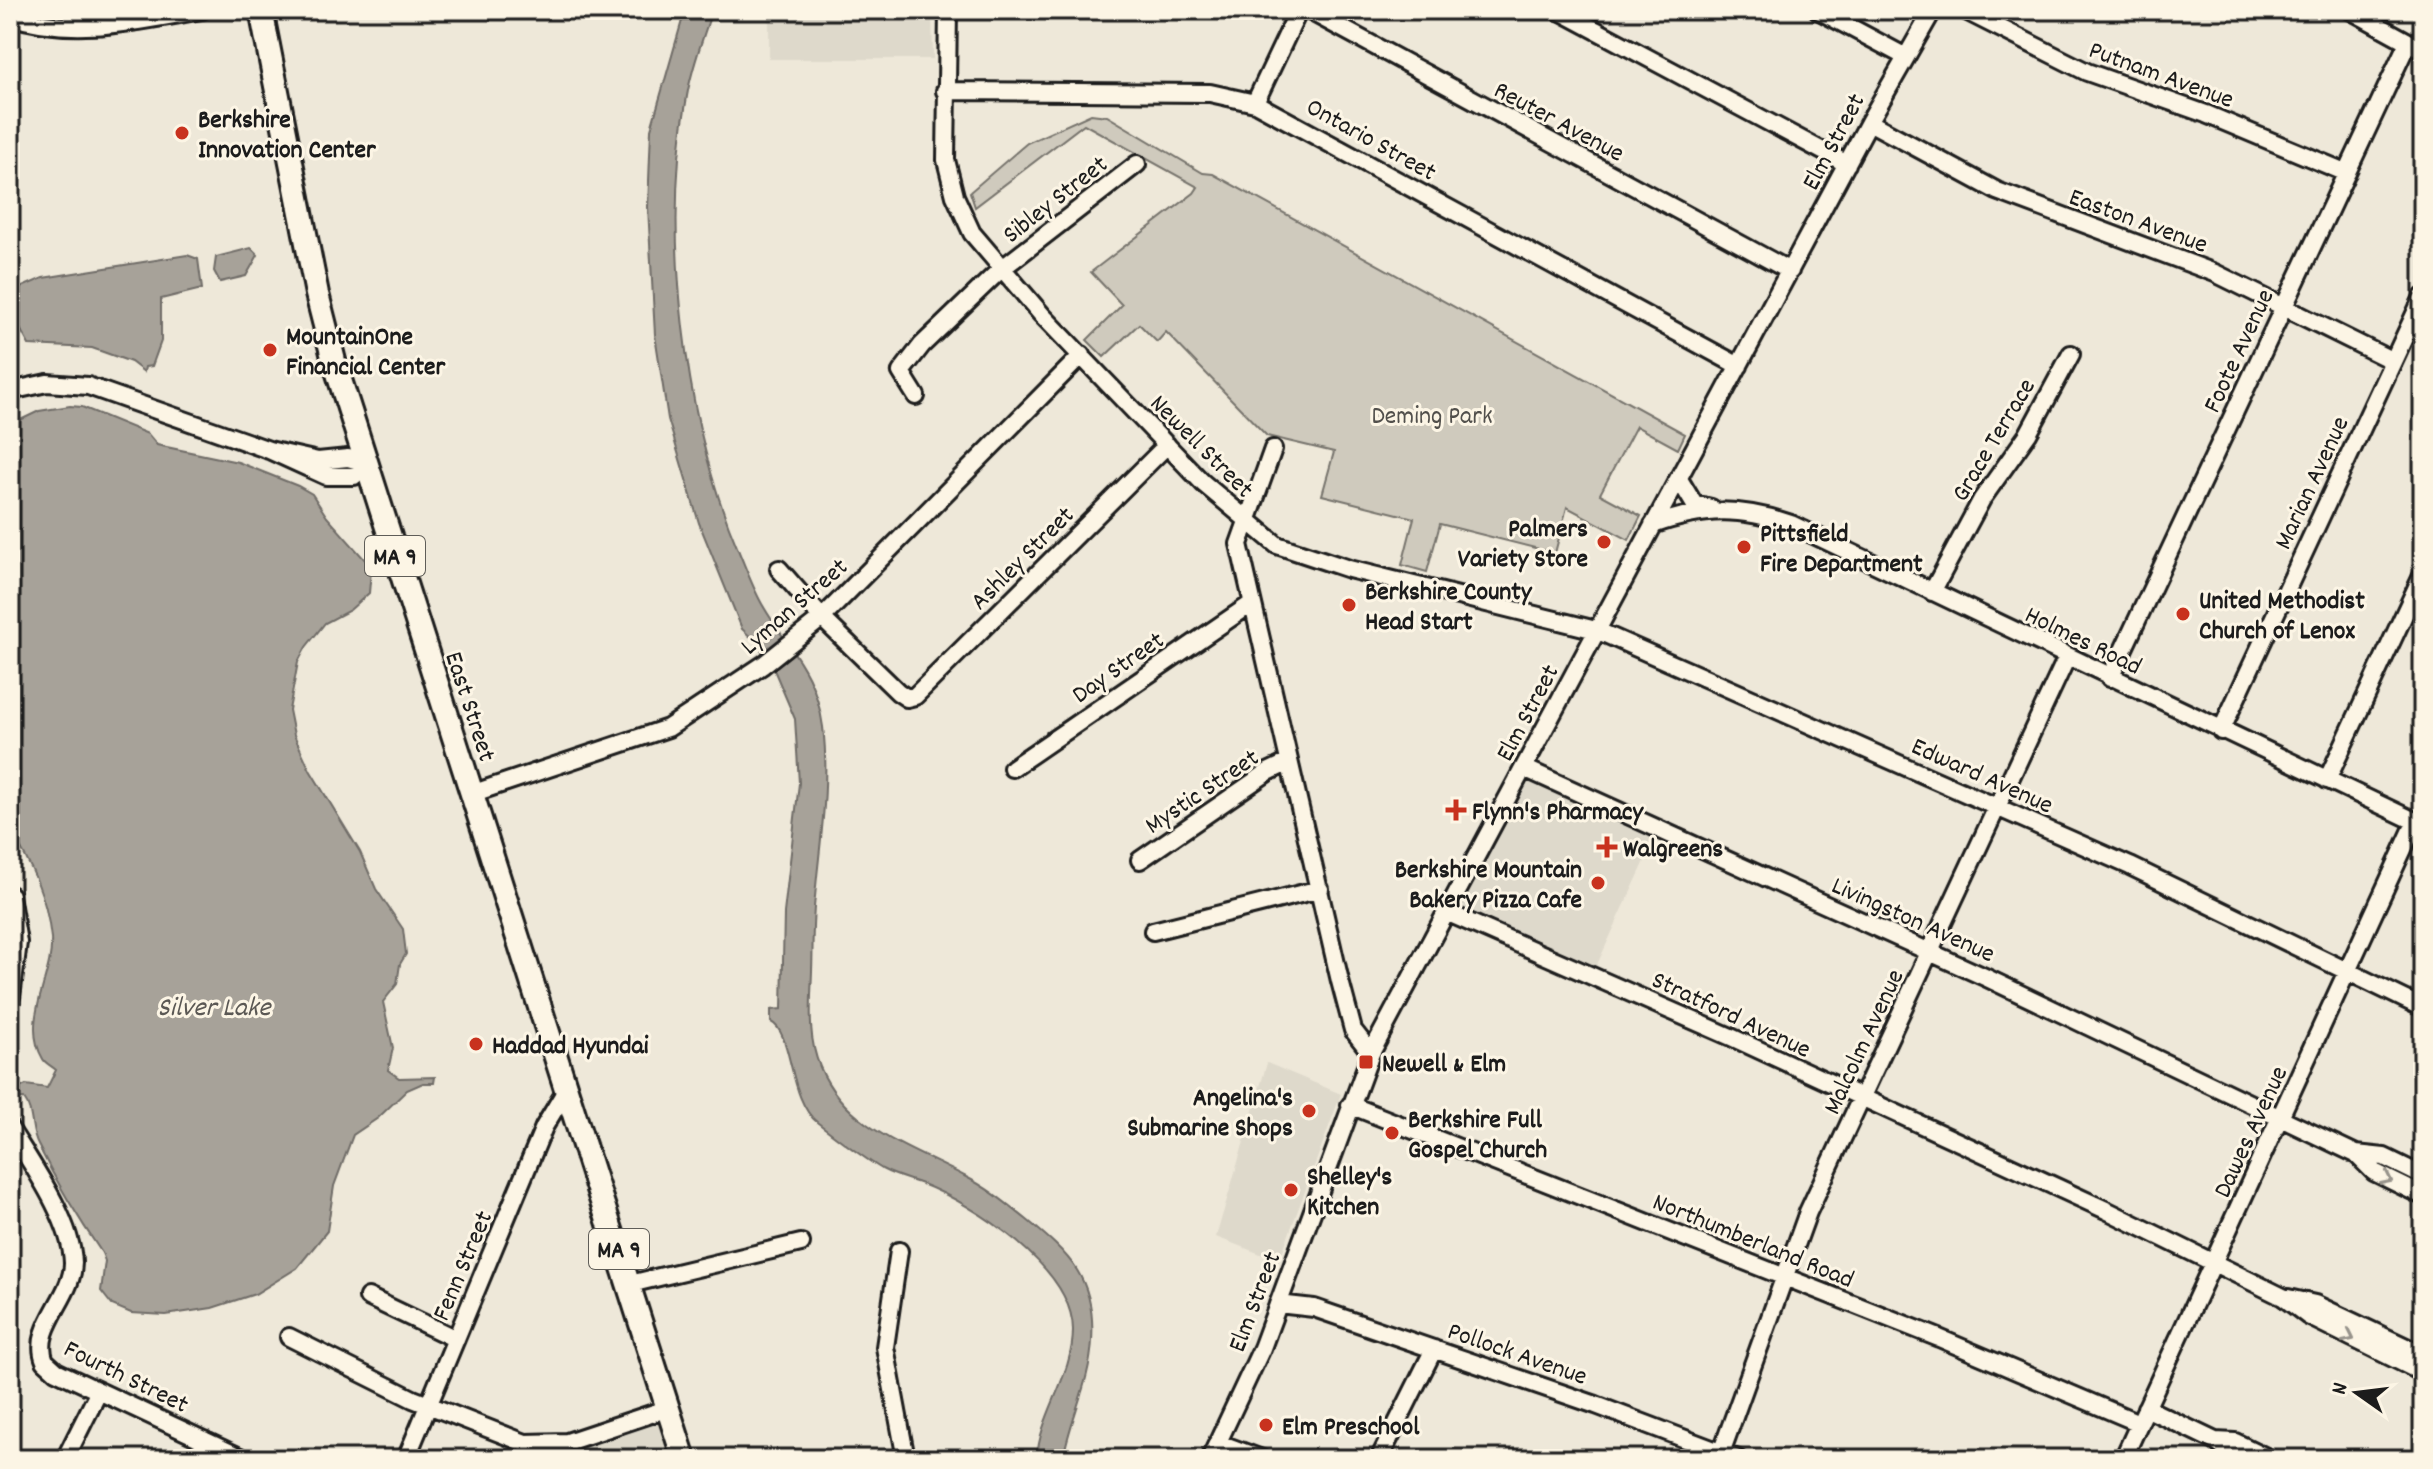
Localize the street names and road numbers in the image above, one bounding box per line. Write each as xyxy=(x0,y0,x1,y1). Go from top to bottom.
street label: Putnam Avenue xyxy=(2083,33,2238,120)
street label: Reuter Avenue xyxy=(1486,73,1630,173)
street label: Elm Street xyxy=(1794,87,1876,198)
street label: Ontario Street xyxy=(1298,90,1443,192)
street label: Sibley Street xyxy=(996,148,1117,254)
street label: Easton Avenue xyxy=(2063,180,2212,265)
street label: Foote Avenue xyxy=(2195,283,2285,420)
street label: Grace Terrace xyxy=(1944,372,2046,509)
street label: Newell Street xyxy=(1140,387,1261,508)
street label: Marian Avenue xyxy=(2266,411,2360,556)
street label: Ashley Street xyxy=(963,499,1084,620)
road number: MA 9 xyxy=(365,536,425,576)
street label: Lyman Street xyxy=(733,550,858,665)
street label: Holmes Road xyxy=(2018,598,2147,686)
street label: Day Street xyxy=(1065,623,1173,714)
street label: East Street xyxy=(434,647,504,767)
street label: Elm Street xyxy=(1488,658,1570,769)
street label: Edward Avenue xyxy=(1905,729,2058,825)
street label: Mystic Street xyxy=(1138,741,1268,845)
street label: Livingston Avenue xyxy=(1825,869,2000,974)
street label: Stratford Avenue xyxy=(1645,963,1816,1069)
street label: Malcolm Avenue xyxy=(1815,964,1915,1121)
street label: Dawes Avenue xyxy=(2205,1060,2299,1205)
street label: Northumberland Road xyxy=(1646,1185,1859,1300)
street label: Fenn Street xyxy=(424,1205,504,1327)
road number: MA 9 xyxy=(589,1229,649,1269)
street label: Elm Street xyxy=(1220,1246,1292,1358)
street label: Pollock Avenue xyxy=(1442,1314,1592,1396)
street label: Fourth Street xyxy=(57,1332,194,1424)

